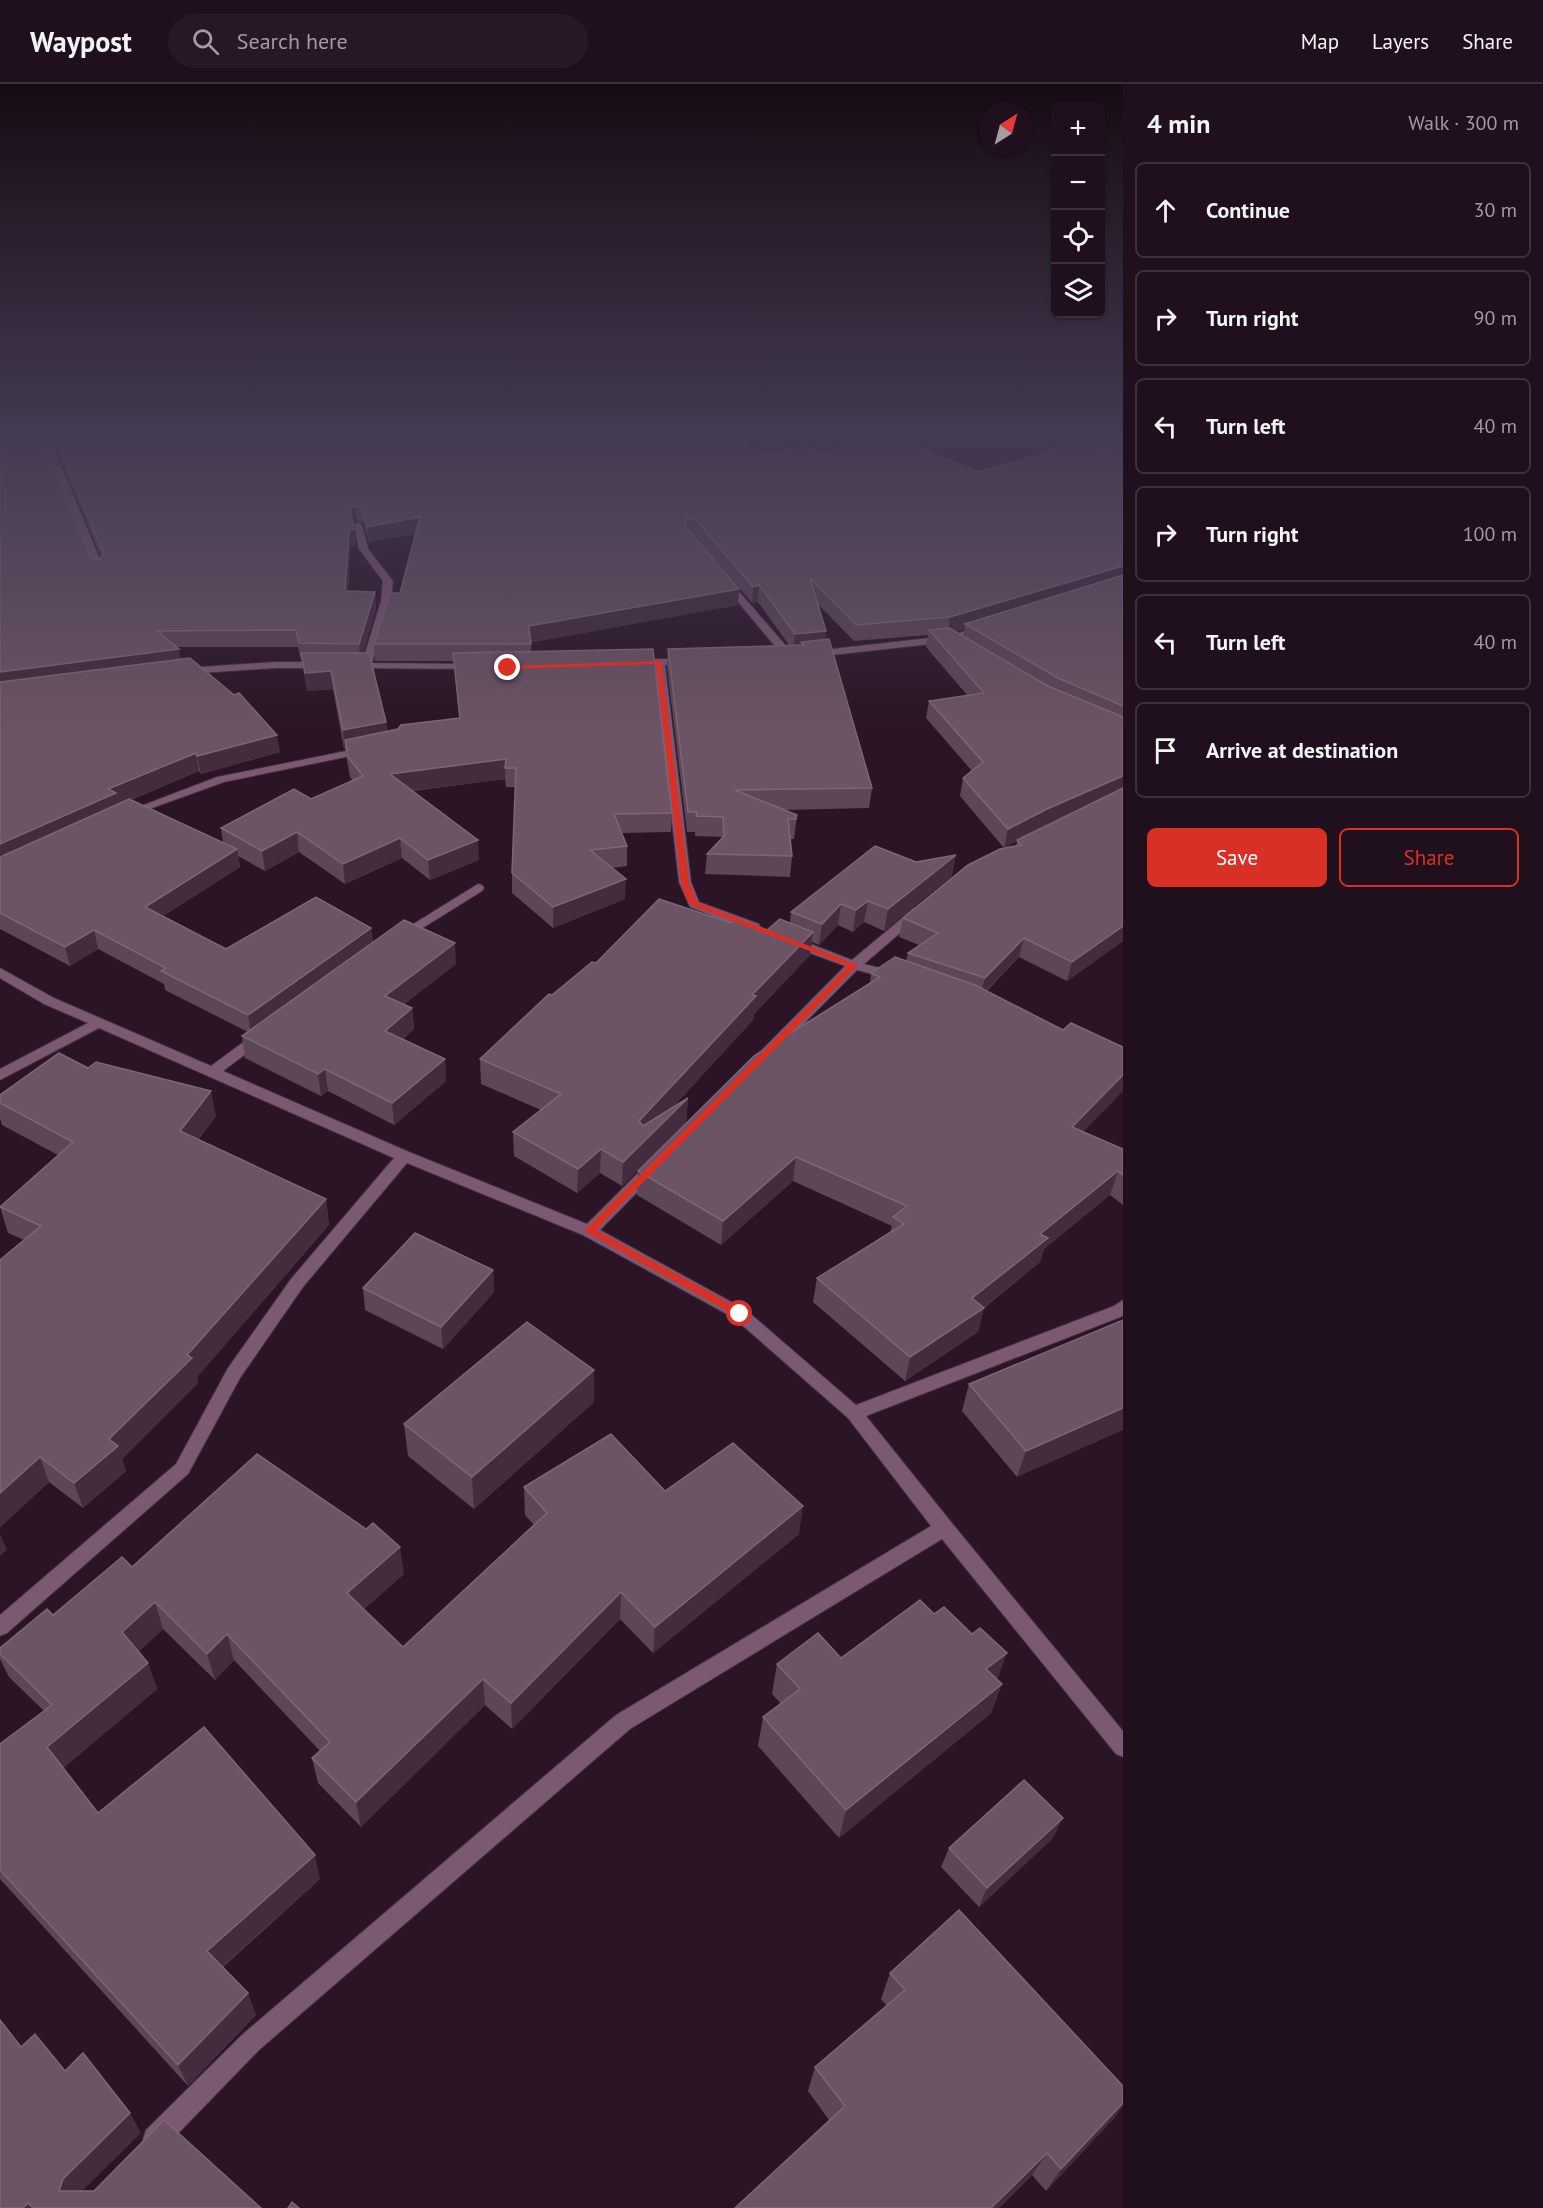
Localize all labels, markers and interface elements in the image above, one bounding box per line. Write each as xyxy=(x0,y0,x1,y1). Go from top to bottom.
search box xyxy=(168,14,588,68)
text: Waypost xyxy=(30,23,132,60)
icon: search xyxy=(189,25,222,58)
text: Search here xyxy=(237,27,348,55)
text: Map xyxy=(1301,28,1339,55)
text: Layers xyxy=(1372,28,1429,55)
text: Share xyxy=(1462,28,1513,55)
north arrow xyxy=(979,102,1033,156)
map controls xyxy=(1051,102,1105,318)
button: + xyxy=(1051,102,1105,156)
text: 4 min xyxy=(1147,107,1210,140)
text: Walk · 300 m xyxy=(1408,110,1519,136)
button: − xyxy=(1051,156,1105,210)
icon: ahead xyxy=(1149,194,1182,227)
text: Continue xyxy=(1206,196,1290,224)
text: 30 m xyxy=(1474,197,1517,223)
button: locate xyxy=(1051,210,1105,264)
button: layers xyxy=(1051,264,1105,318)
icon: right xyxy=(1149,302,1182,335)
text: Turn right xyxy=(1206,304,1298,332)
text: 90 m xyxy=(1474,305,1517,331)
icon: left xyxy=(1149,410,1182,443)
text: Turn left xyxy=(1206,412,1286,440)
text: 40 m xyxy=(1474,413,1517,439)
icon: right xyxy=(1149,518,1182,551)
text: Turn right xyxy=(1206,520,1298,548)
text: 100 m xyxy=(1463,521,1517,547)
icon: left xyxy=(1149,626,1182,659)
text: Turn left xyxy=(1206,628,1286,656)
text: 40 m xyxy=(1474,629,1517,655)
route end xyxy=(494,654,520,680)
icon: arrive xyxy=(1149,734,1182,767)
text: Arrive at destination xyxy=(1206,736,1398,764)
button: Save xyxy=(1147,828,1327,887)
button: Share xyxy=(1339,828,1519,887)
route start xyxy=(726,1300,752,1326)

